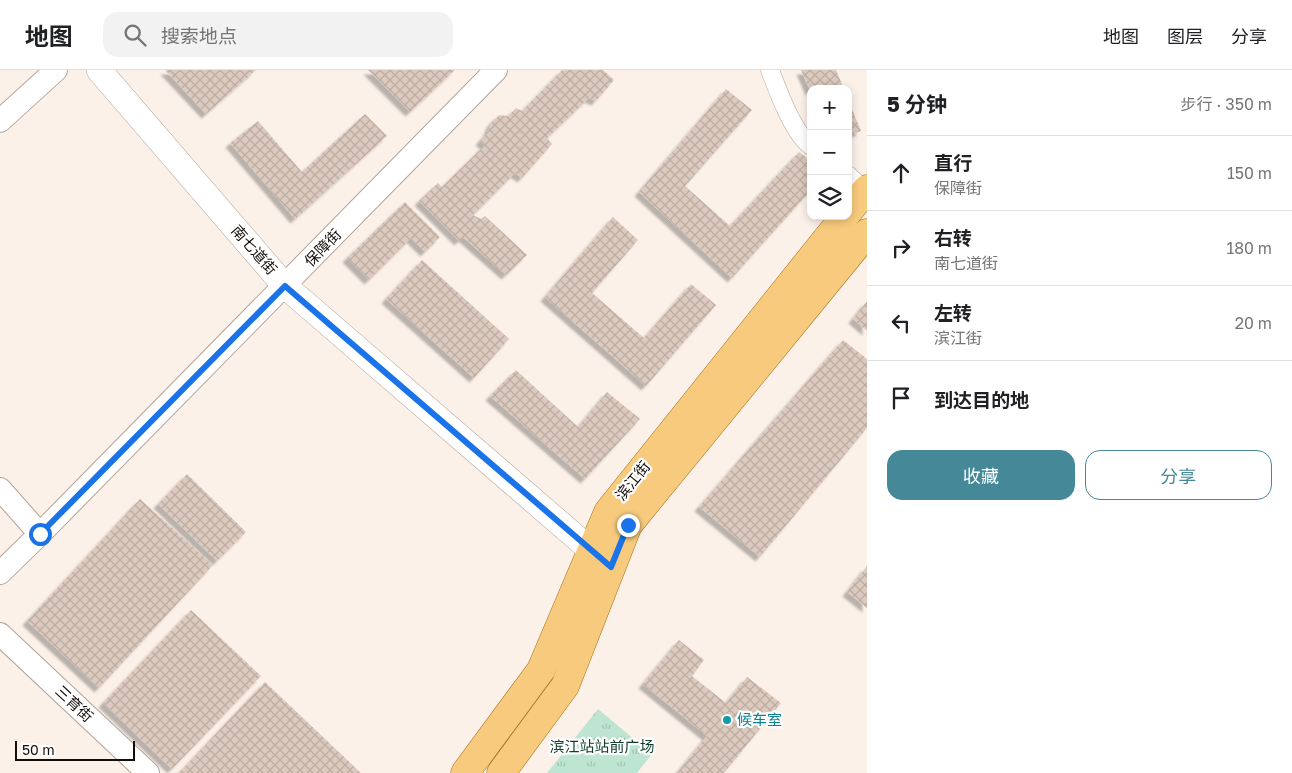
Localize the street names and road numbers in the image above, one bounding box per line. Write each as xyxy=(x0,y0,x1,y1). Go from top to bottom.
street label: 南七道街 xyxy=(228,221,281,278)
street label: 保障街 xyxy=(300,225,344,270)
street label: 滨江街 xyxy=(611,457,653,504)
street label: 三育街 xyxy=(52,681,97,725)

